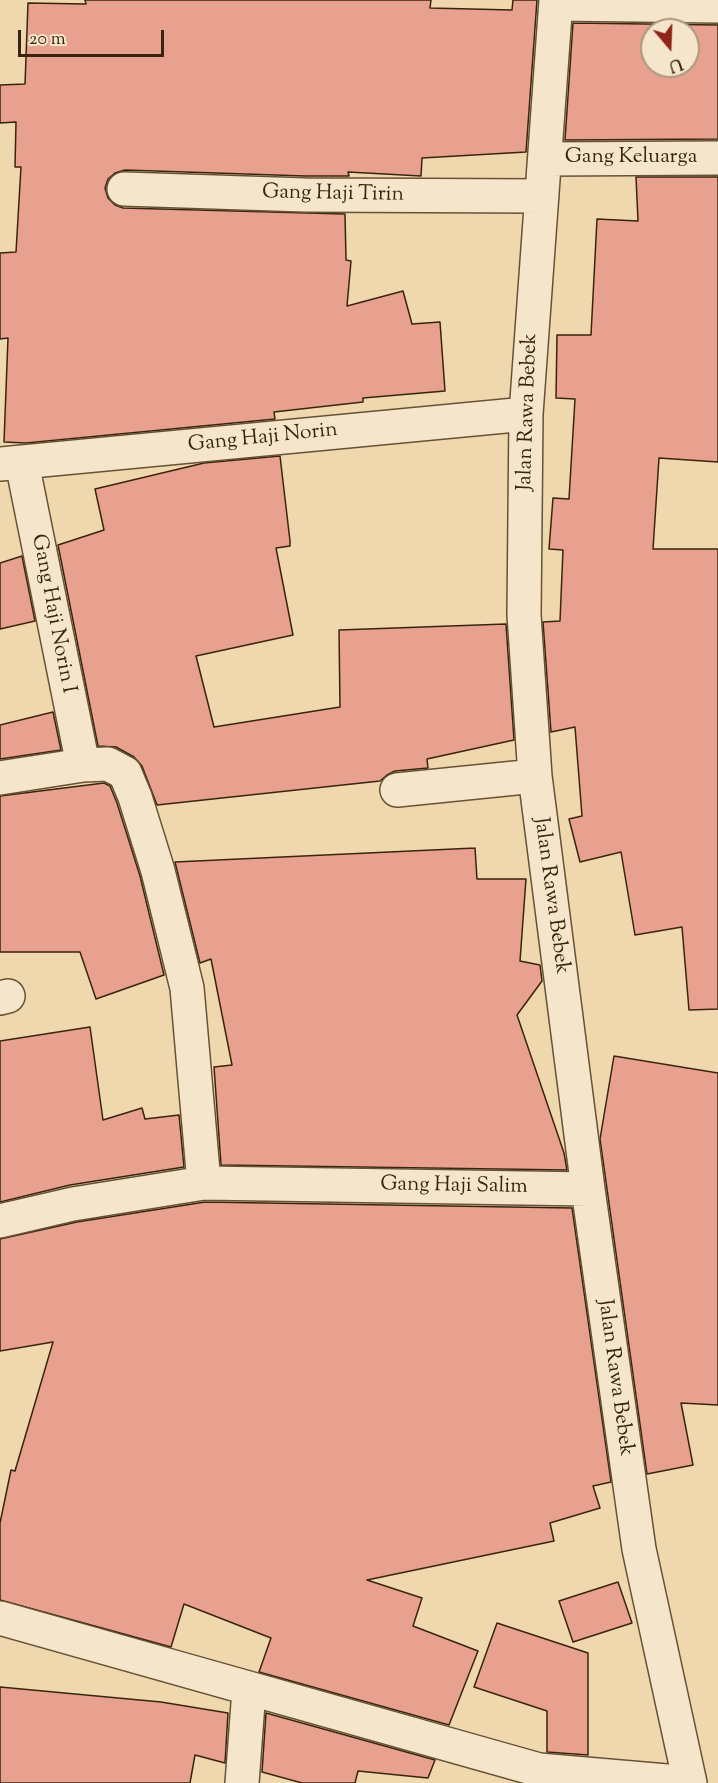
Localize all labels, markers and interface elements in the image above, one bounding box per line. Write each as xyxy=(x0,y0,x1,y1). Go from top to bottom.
scale bar xyxy=(21,18,166,56)
north arrow xyxy=(640,18,700,78)
text: 20 m xyxy=(29,27,66,53)
text: U xyxy=(665,51,685,77)
street label: Gang Keluarga xyxy=(565,145,697,171)
street label: Gang Haji Tirin xyxy=(262,181,404,209)
street label: Jalan Rawa Bebek xyxy=(514,333,544,491)
street label: Gang Haji Norin xyxy=(187,419,339,459)
street label: Gang Haji Norin I xyxy=(24,532,80,696)
street label: Jalan Rawa Bebek xyxy=(527,816,573,976)
street label: Gang Haji Salim xyxy=(380,1173,528,1201)
street label: Jalan Rawa Bebek xyxy=(591,1298,637,1458)

